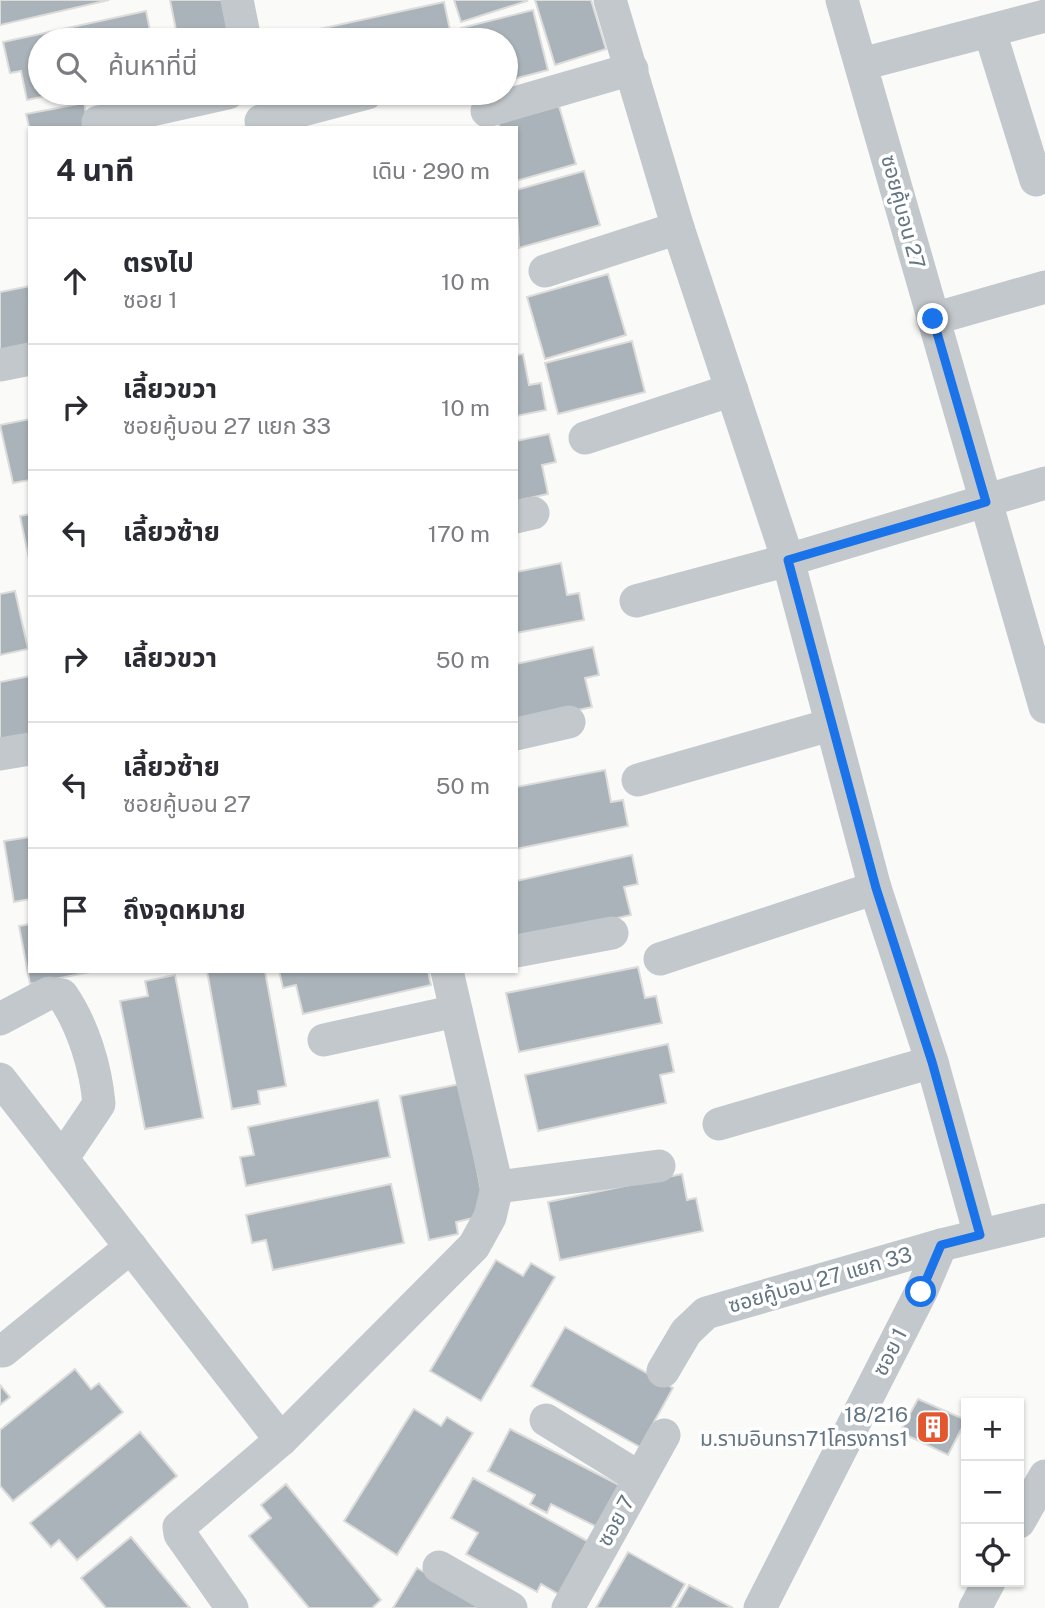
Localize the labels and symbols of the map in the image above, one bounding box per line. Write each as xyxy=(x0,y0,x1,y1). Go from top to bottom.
street label: ซอยคู้บอน 27 xyxy=(875,152,931,272)
route end xyxy=(917,303,948,334)
street label: ซอยคู้บอน 27 แยก 33 xyxy=(725,1241,915,1319)
route start xyxy=(905,1276,936,1307)
street label: ซอย 1 xyxy=(867,1324,912,1380)
place label: 18/216 ม.รามอินทรา71โครงการ1 xyxy=(700,1402,908,1451)
building icon: 18/216 ม.รามอินทรา71โครงการ1 xyxy=(914,1408,952,1446)
street label: ซอย 7 xyxy=(592,1491,640,1550)

